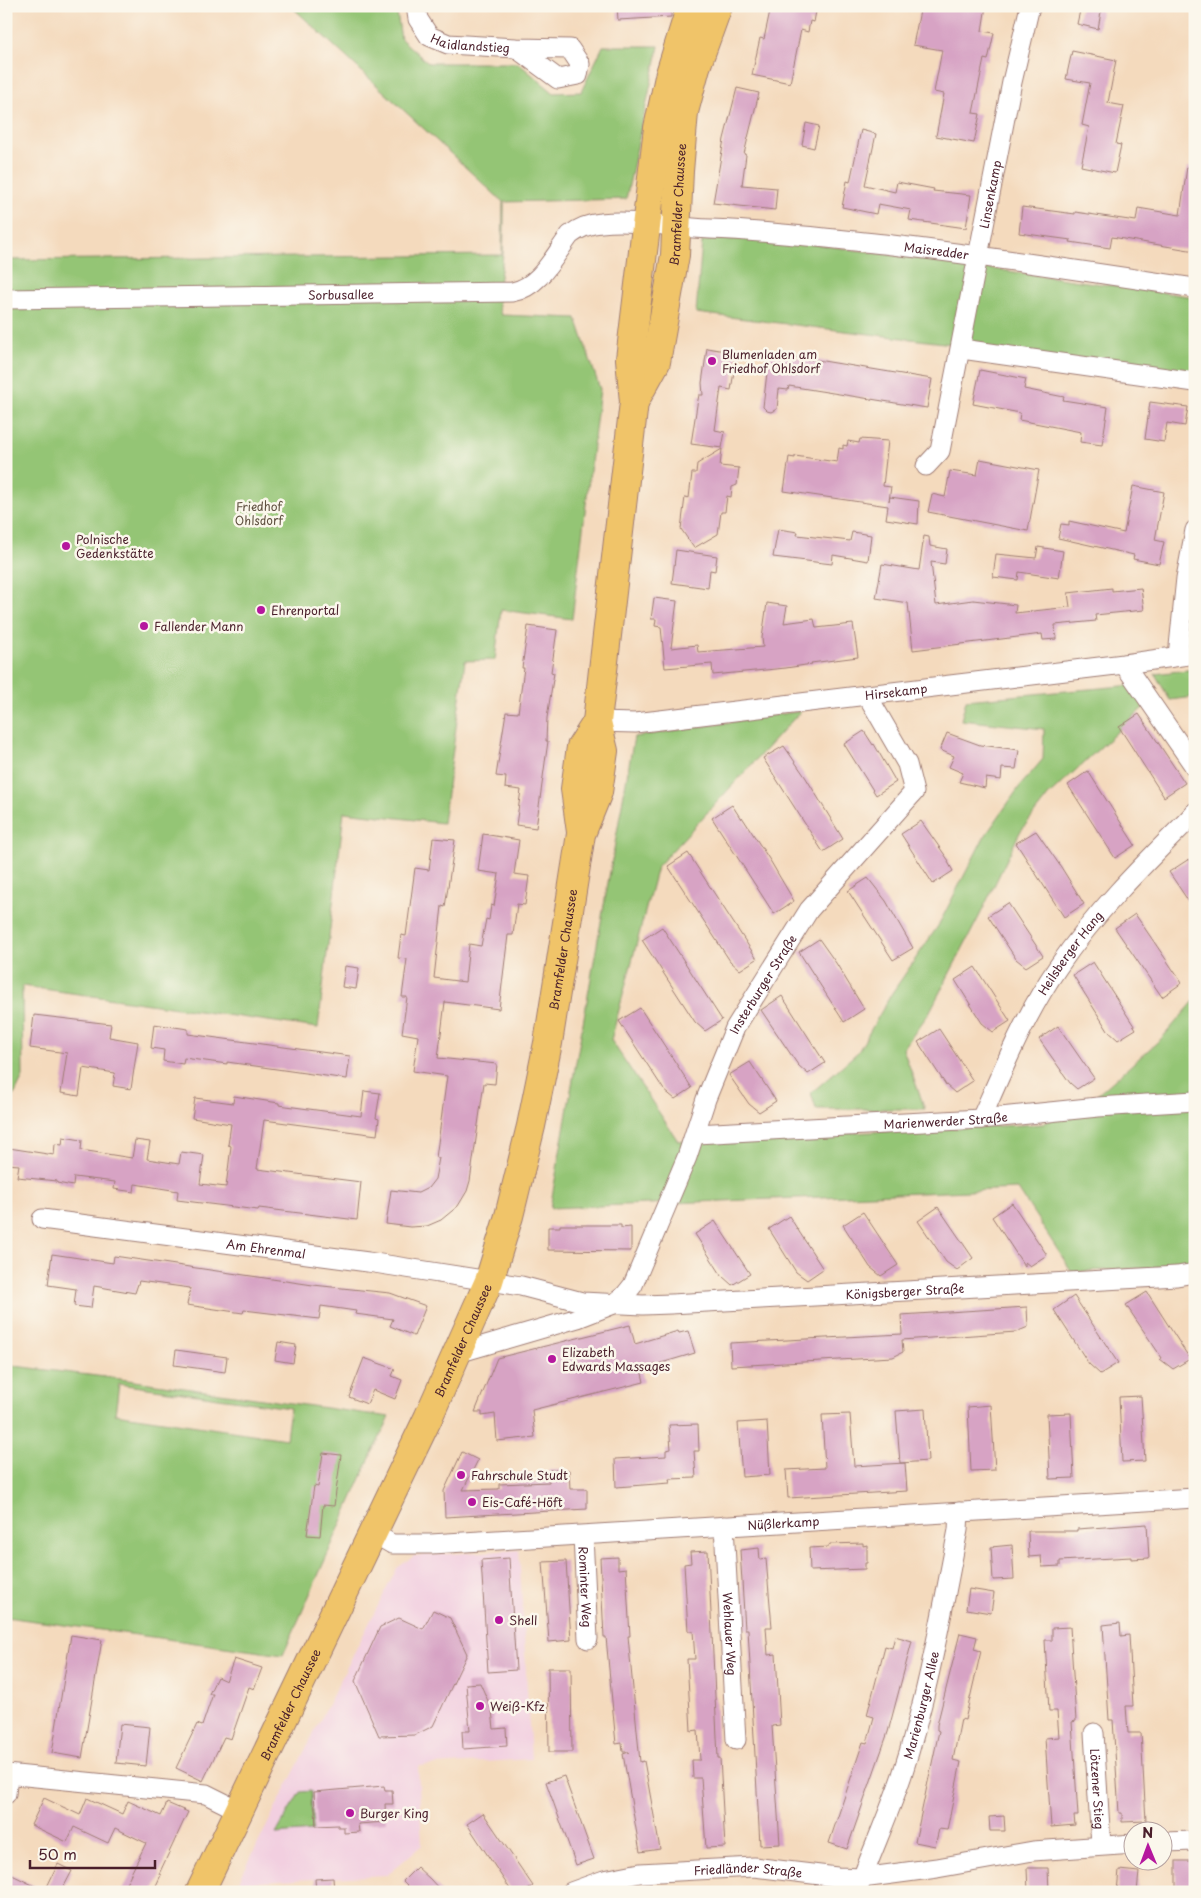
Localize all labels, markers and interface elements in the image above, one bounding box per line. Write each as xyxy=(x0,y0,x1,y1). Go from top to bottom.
street label: Haidlandstieg xyxy=(428,29,510,57)
street label: Bramfelder Chaussee xyxy=(664,142,690,267)
street label: Linsenkamp xyxy=(975,159,1006,230)
street label: Maisredder xyxy=(903,237,970,264)
street label: Sorbusallee xyxy=(308,285,375,304)
place label: Blumenladen am Friedhof Ohlsdorf xyxy=(722,345,822,377)
marker: Blumenladen am Friedhof Ohlsdorf xyxy=(706,355,718,367)
park label: Friedhof Ohlsdorf xyxy=(235,497,284,529)
place label: Polnische Gedenkstätte xyxy=(76,530,154,562)
marker: Polnische Gedenkstätte xyxy=(60,540,72,552)
place label: Ehrenportal xyxy=(271,601,339,619)
marker: Ehrenportal xyxy=(255,604,267,616)
place label: Fallender Mann xyxy=(154,617,243,635)
marker: Fallender Mann xyxy=(138,620,150,632)
street label: Hirsekamp xyxy=(864,679,928,704)
street label: Bramfelder Chaussee xyxy=(544,887,581,1012)
street label: Heilsberger Hang xyxy=(1033,907,1107,998)
street label: Insterburger Straße xyxy=(725,931,801,1037)
street label: Marienwerder Straße xyxy=(883,1107,1009,1133)
street label: Am Ehrenmal xyxy=(225,1234,307,1263)
street label: Königsberger Straße xyxy=(845,1279,965,1303)
street label: Bramfelder Chaussee xyxy=(429,1280,496,1400)
place label: Elizabeth Edwards Massages xyxy=(562,1343,671,1375)
marker: Elizabeth Edwards Massages xyxy=(546,1353,558,1365)
place label: Fahrschule Studt xyxy=(471,1466,568,1484)
marker: Fahrschule Studt xyxy=(455,1469,467,1481)
place label: Eis-Café-Höft xyxy=(482,1493,563,1511)
marker: Eis-Café-Höft xyxy=(466,1496,478,1508)
street label: Nüßlerkamp xyxy=(747,1512,820,1534)
street label: Rominter Weg xyxy=(575,1546,596,1628)
street label: Wehlauer Weg xyxy=(719,1592,741,1676)
place label: Shell xyxy=(509,1611,537,1629)
marker: Shell xyxy=(493,1614,505,1626)
street label: Bramfelder Chaussee xyxy=(255,1645,325,1764)
street label: Marienburger Allee xyxy=(899,1649,943,1761)
place label: Weiß-Kfz xyxy=(490,1697,545,1715)
marker: Weiß-Kfz xyxy=(474,1700,486,1712)
street label: Lötzener Stieg xyxy=(1086,1748,1109,1830)
place label: Burger King xyxy=(360,1804,429,1822)
marker: Burger King xyxy=(344,1807,356,1819)
north arrow xyxy=(1124,1820,1174,1870)
text: N xyxy=(1142,1822,1153,1843)
scale bar xyxy=(30,1838,155,1870)
text: 50 m xyxy=(38,1842,77,1865)
street label: Friedländer Straße xyxy=(693,1858,803,1882)

